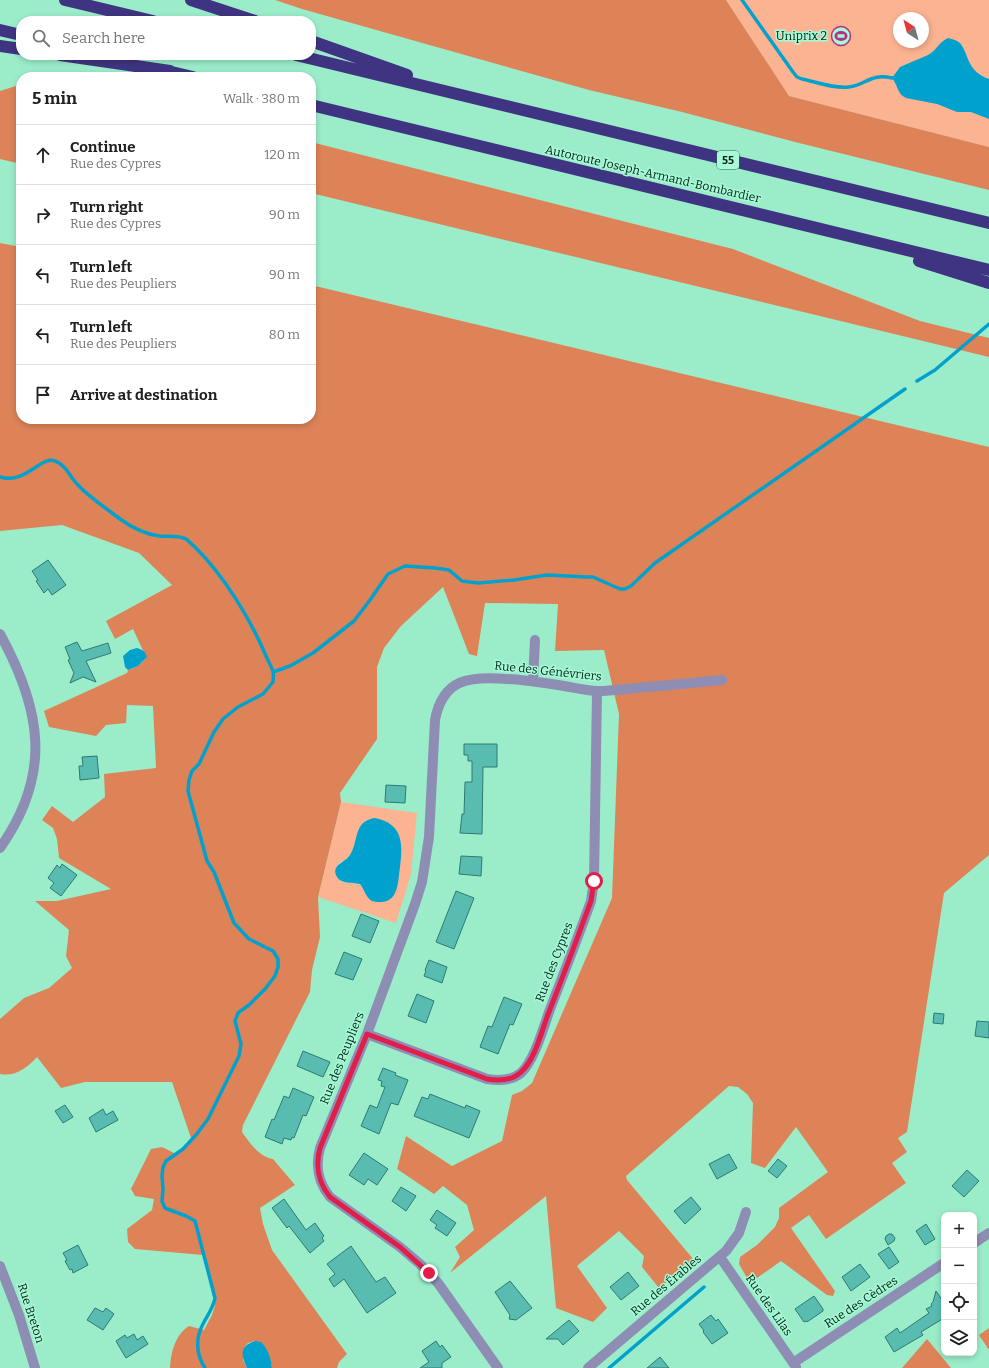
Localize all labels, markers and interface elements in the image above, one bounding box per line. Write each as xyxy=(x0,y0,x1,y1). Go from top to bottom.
north arrow xyxy=(893,12,929,48)
search box xyxy=(16,16,316,60)
sports icon: Uniprix 2 xyxy=(830,25,852,47)
icon: search xyxy=(30,27,52,49)
text: Search here xyxy=(62,29,145,47)
place label: Uniprix 2 xyxy=(776,29,827,43)
text: 5 min xyxy=(32,88,77,109)
text: Walk · 380 m xyxy=(223,91,300,106)
text: Continue xyxy=(70,138,136,156)
street label: Autoroute Joseph-Armand-Bombardier xyxy=(544,142,763,206)
icon: ahead xyxy=(32,144,54,166)
text: 120 m xyxy=(264,147,300,162)
road number: 55 xyxy=(717,151,739,169)
text: Rue des Cypres xyxy=(70,156,161,171)
text: Turn right xyxy=(70,198,143,216)
icon: right xyxy=(32,204,54,226)
text: 90 m xyxy=(269,207,300,222)
text: Rue des Cypres xyxy=(70,216,161,231)
text: Turn left xyxy=(70,258,132,276)
icon: left xyxy=(32,264,54,286)
text: 90 m xyxy=(269,267,300,282)
text: Rue des Peupliers xyxy=(70,276,177,291)
text: Turn left xyxy=(70,318,132,336)
icon: left xyxy=(32,324,54,346)
text: 80 m xyxy=(269,327,300,342)
text: Rue des Peupliers xyxy=(70,336,177,351)
icon: arrive xyxy=(32,384,54,406)
text: Arrive at destination xyxy=(70,386,217,404)
street label: Rue des Génévriers xyxy=(494,658,603,684)
route start xyxy=(585,872,603,890)
street label: Rue des Cypres xyxy=(532,920,576,1004)
street label: Rue des Peupliers xyxy=(317,1009,367,1106)
map controls xyxy=(941,1212,977,1356)
button: + xyxy=(941,1212,977,1248)
button: − xyxy=(941,1248,977,1284)
street label: Rue des Érables xyxy=(627,1251,704,1318)
route end xyxy=(420,1264,438,1282)
street label: Rue des Lilas xyxy=(743,1272,795,1339)
street label: Rue des Cèdres xyxy=(822,1273,900,1331)
street label: Rue Breton xyxy=(15,1281,47,1345)
button: locate xyxy=(941,1284,977,1320)
button: layers xyxy=(941,1320,977,1356)

